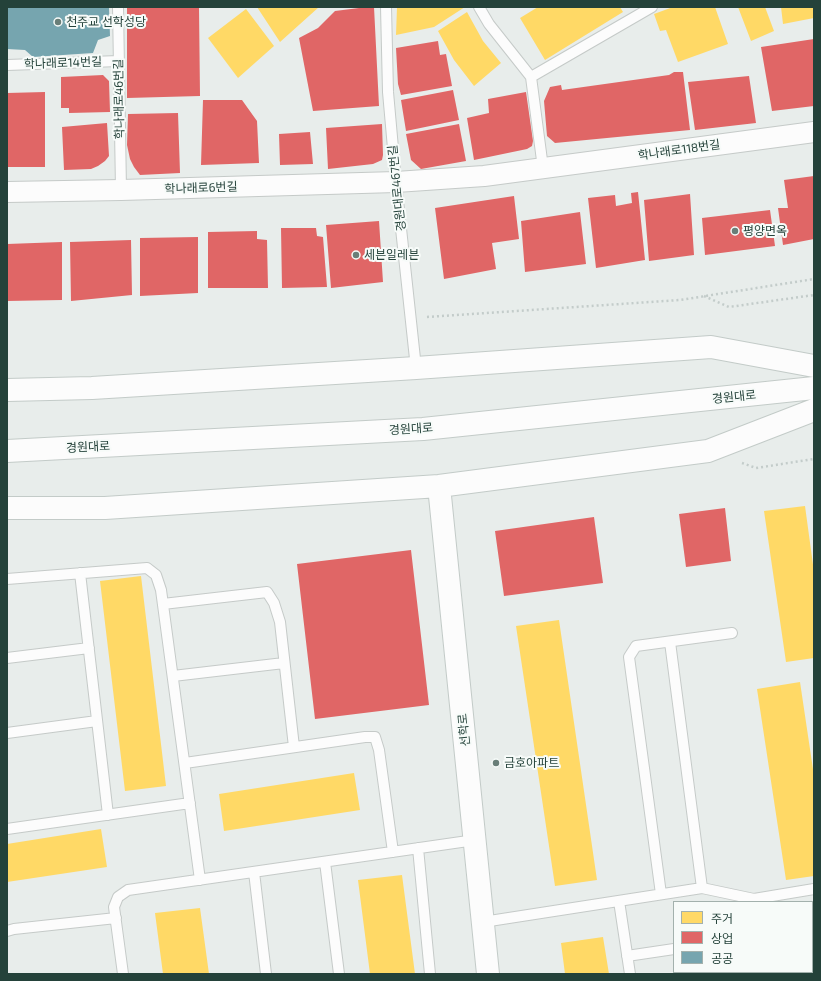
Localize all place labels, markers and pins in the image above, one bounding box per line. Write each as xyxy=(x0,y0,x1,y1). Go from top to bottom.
place label: 천주교 선학성당 xyxy=(66,15,146,29)
marker: 천주교 선학성당 xyxy=(53,17,63,27)
place label: 평양면옥 xyxy=(743,224,787,238)
marker: 평양면옥 xyxy=(730,226,740,236)
place label: 세븐일레븐 xyxy=(364,248,419,262)
marker: 세븐일레븐 xyxy=(351,250,361,260)
place label: 금호아파트 xyxy=(504,756,559,770)
marker: 금호아파트 xyxy=(491,758,501,768)

